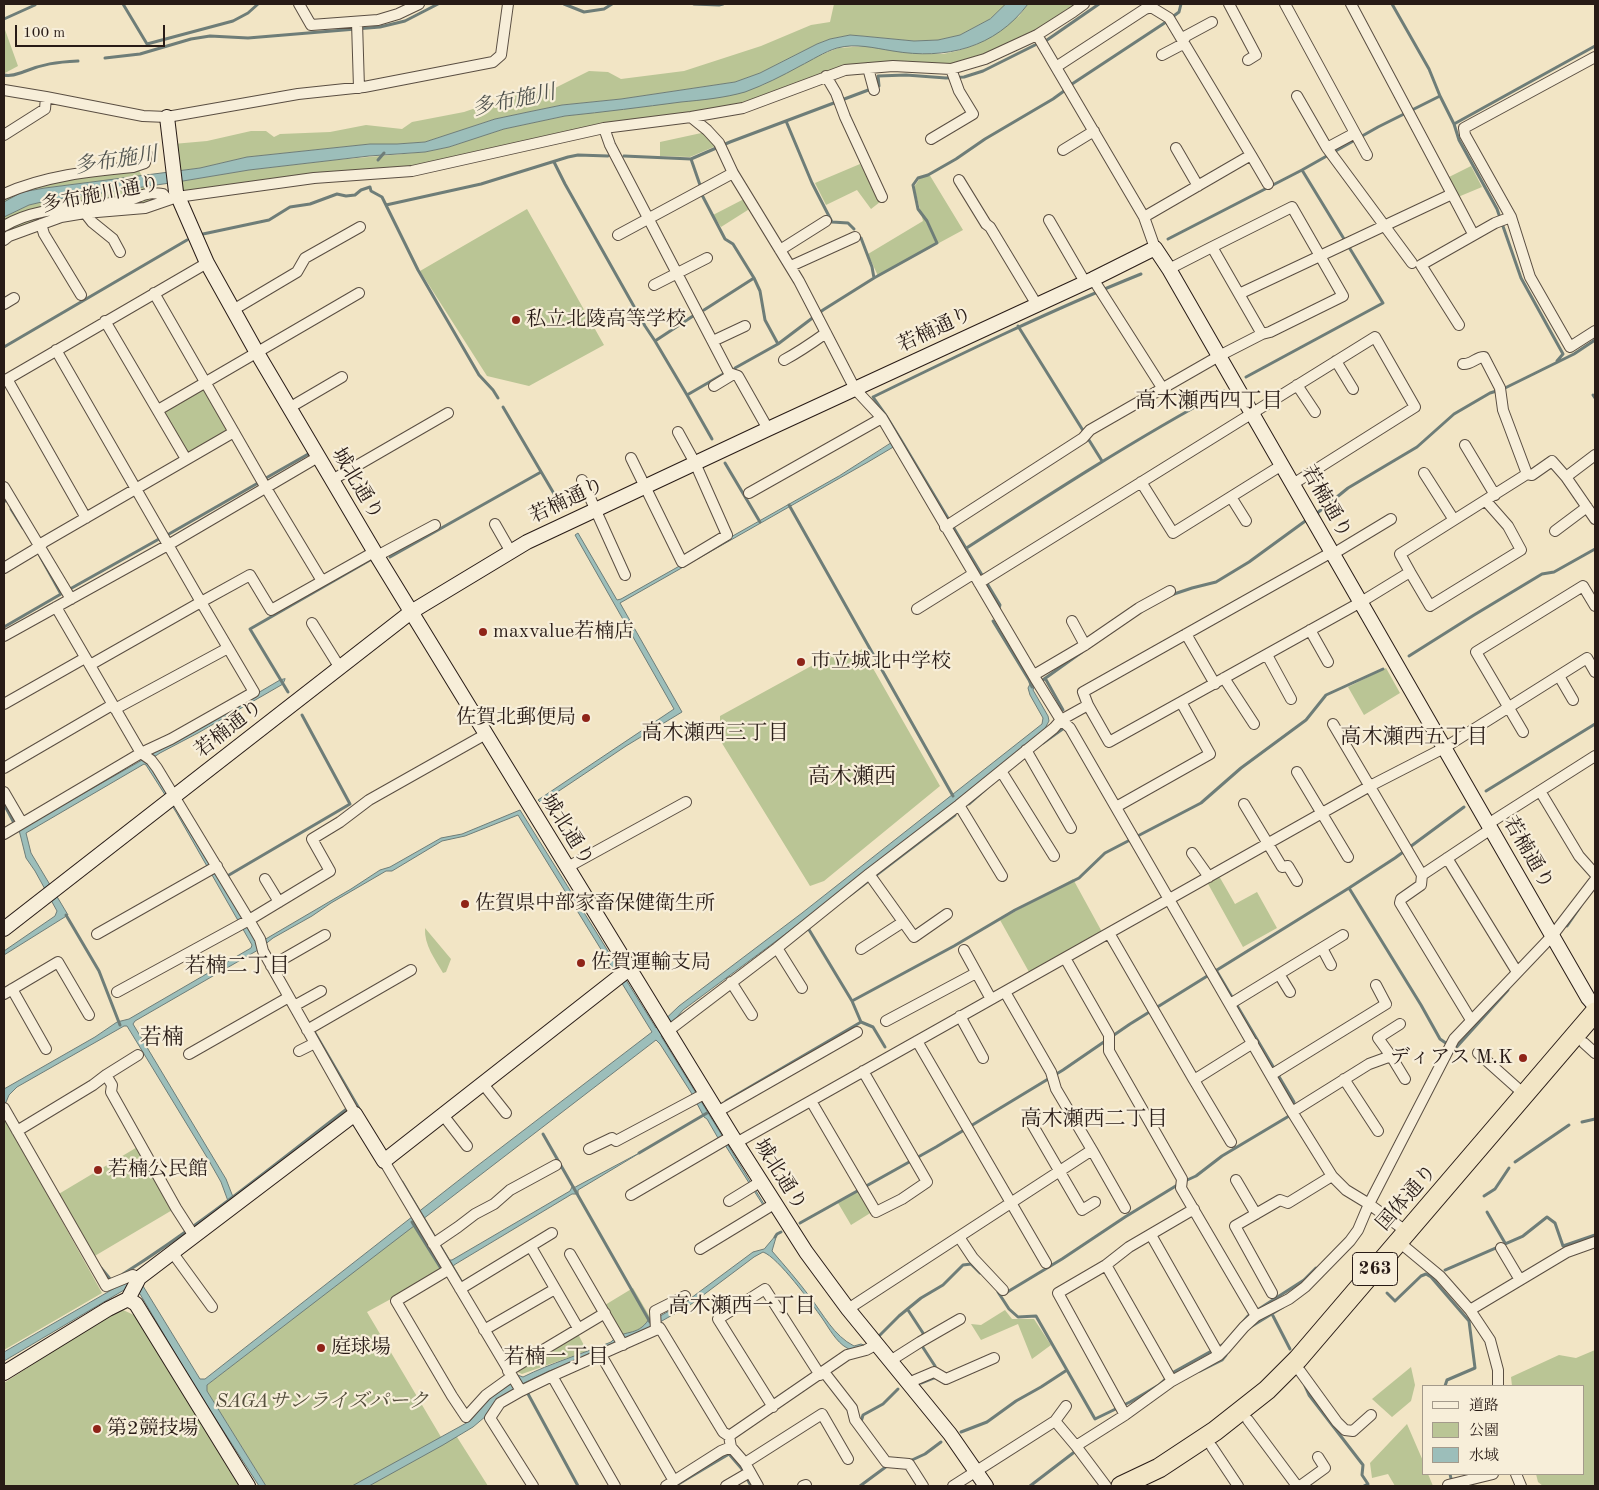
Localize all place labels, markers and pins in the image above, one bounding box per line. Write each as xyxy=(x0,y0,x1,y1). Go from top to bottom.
place label: 私立北陵高等学校 xyxy=(526,308,686,332)
marker: 私立北陵高等学校 xyxy=(510,314,522,326)
place label: maxvalue若楠店 xyxy=(493,620,634,644)
marker: maxvalue若楠店 xyxy=(477,626,489,638)
place label: 市立城北中学校 xyxy=(811,650,951,674)
marker: 市立城北中学校 xyxy=(795,656,807,668)
place label: 佐賀北郵便局 xyxy=(456,706,576,730)
marker: 佐賀北郵便局 xyxy=(580,712,592,724)
place label: 佐賀県中部家畜保健衛生所 xyxy=(475,892,715,916)
marker: 佐賀県中部家畜保健衛生所 xyxy=(459,898,471,910)
place label: 佐賀運輸支局 xyxy=(591,951,711,975)
marker: 佐賀運輸支局 xyxy=(575,957,587,969)
place label: ディアス M.K xyxy=(1390,1046,1513,1070)
marker: ディアス M.K xyxy=(1517,1052,1529,1064)
place label: 若楠公民館 xyxy=(108,1158,208,1182)
marker: 若楠公民館 xyxy=(92,1164,104,1176)
place label: 庭球場 xyxy=(331,1336,391,1360)
marker: 庭球場 xyxy=(315,1342,327,1354)
place label: 第2競技場 xyxy=(107,1417,199,1441)
marker: 第2競技場 xyxy=(91,1423,103,1435)

